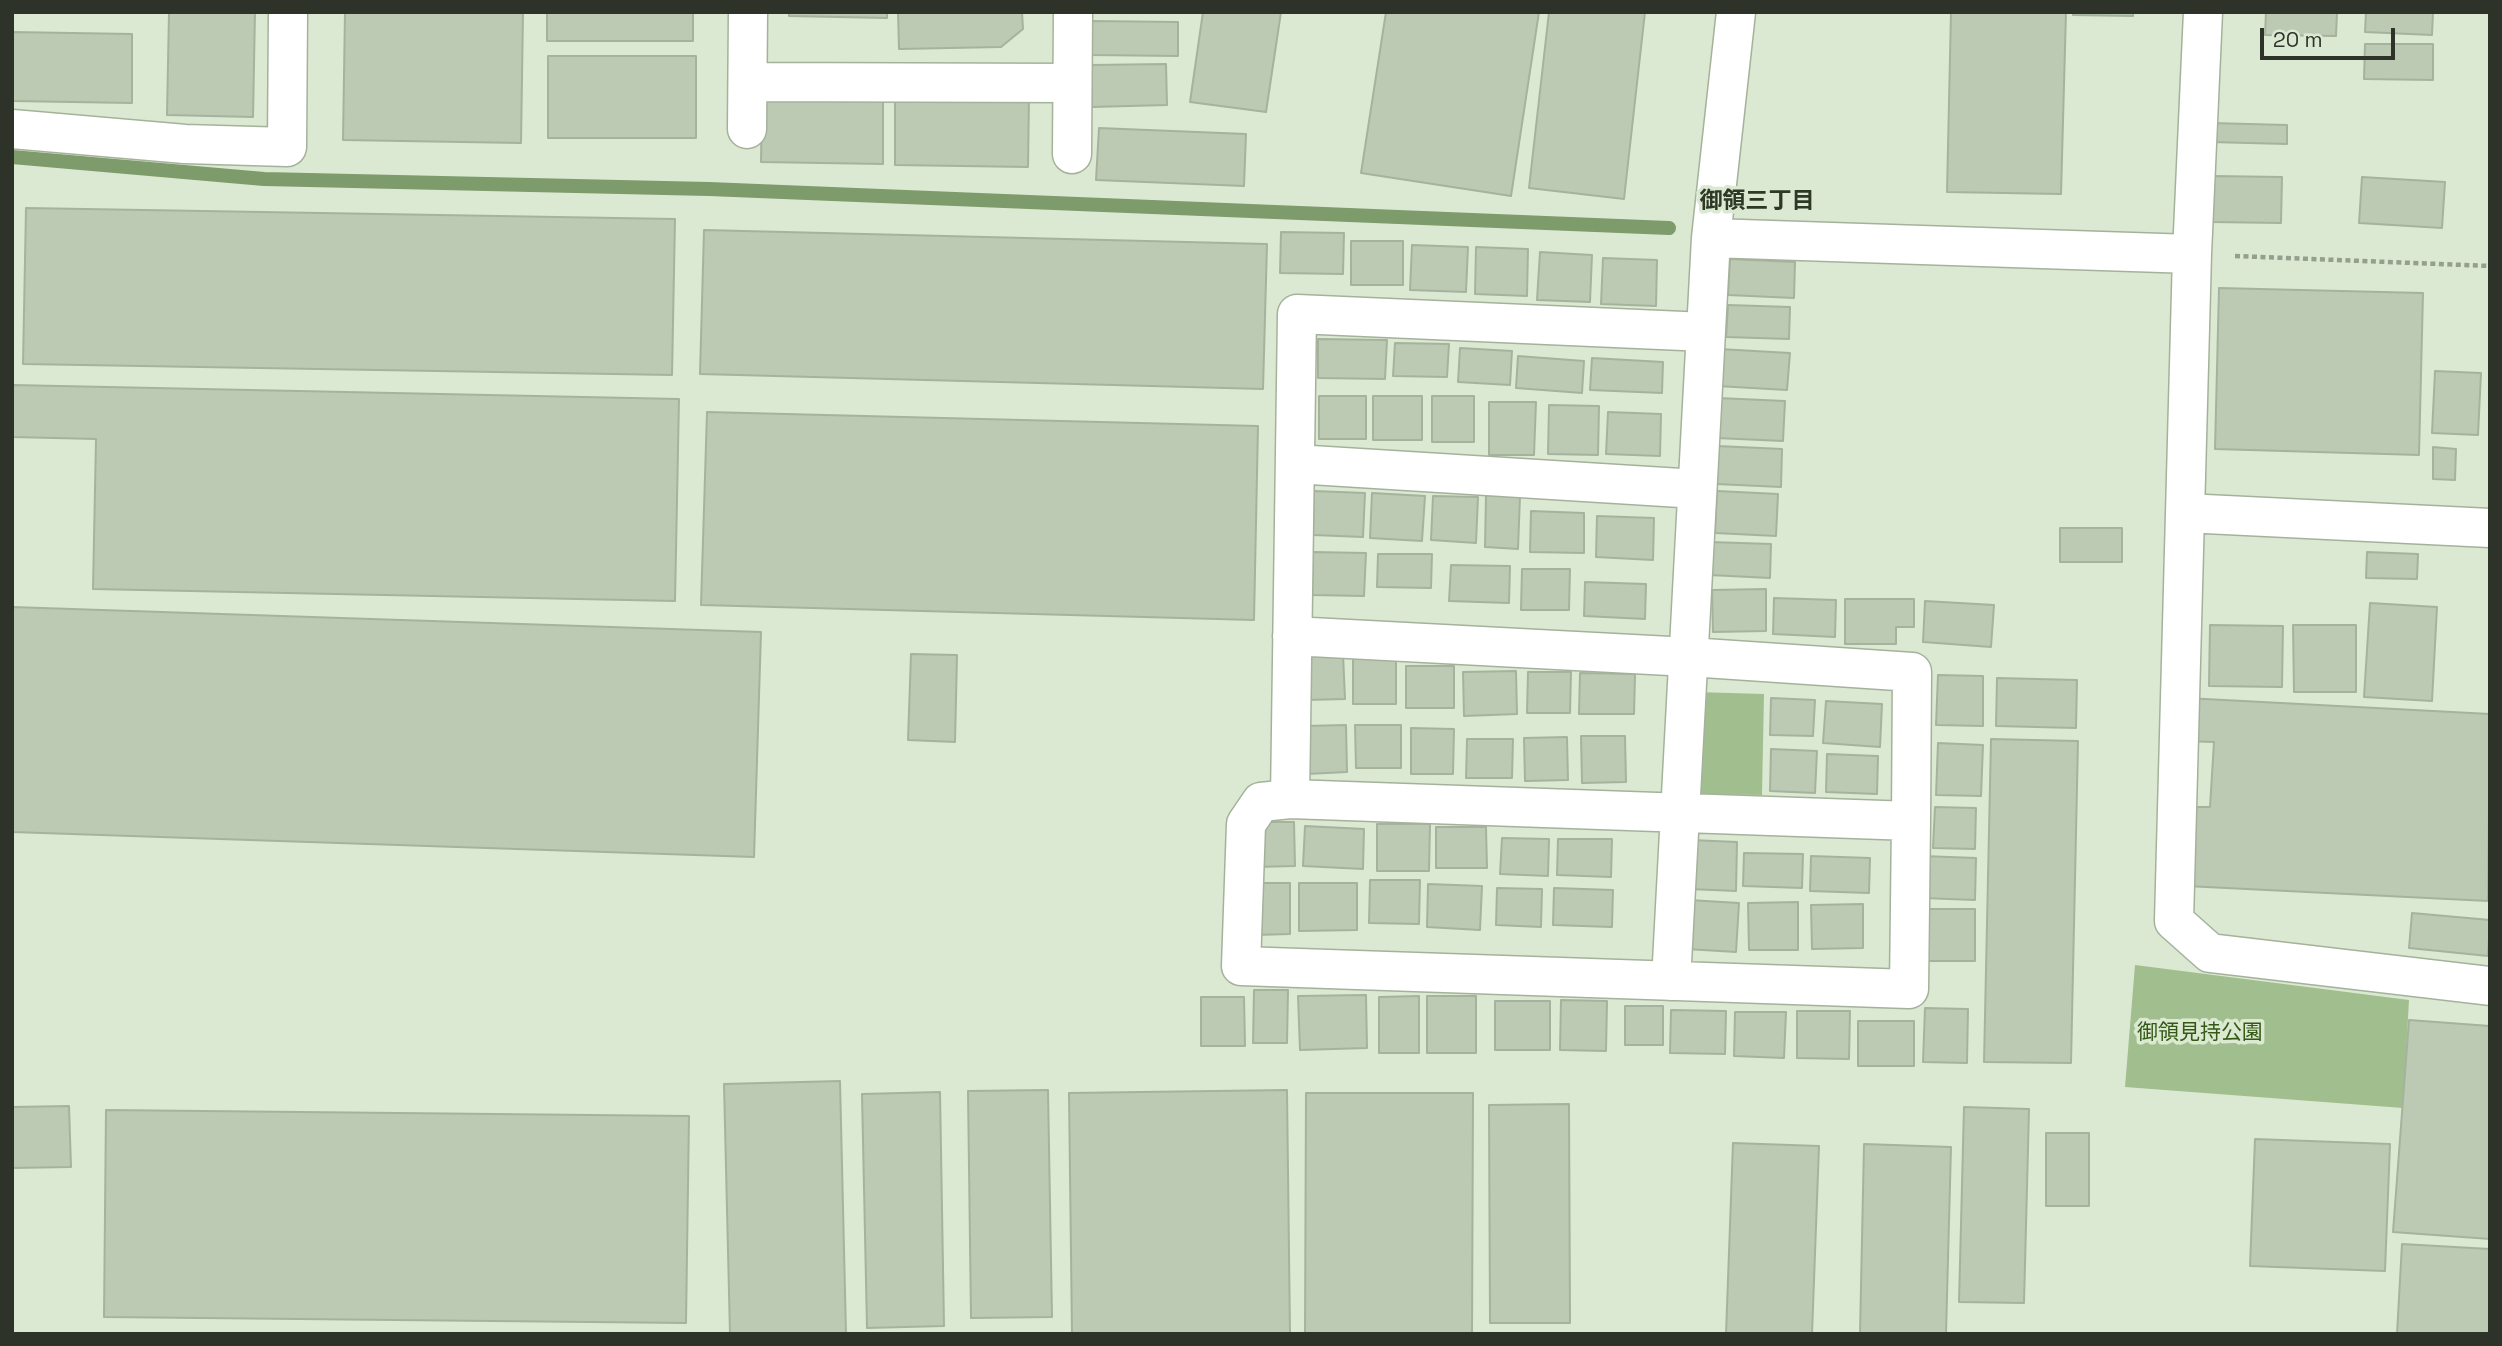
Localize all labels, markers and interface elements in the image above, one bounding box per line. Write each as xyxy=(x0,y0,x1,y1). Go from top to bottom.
scale bar xyxy=(2264,14,2399,58)
text: 20 m xyxy=(2273,26,2323,53)
district label: 御領三丁目 xyxy=(1700,188,1814,216)
park label: 御領見持公園 xyxy=(2137,1020,2263,1046)

